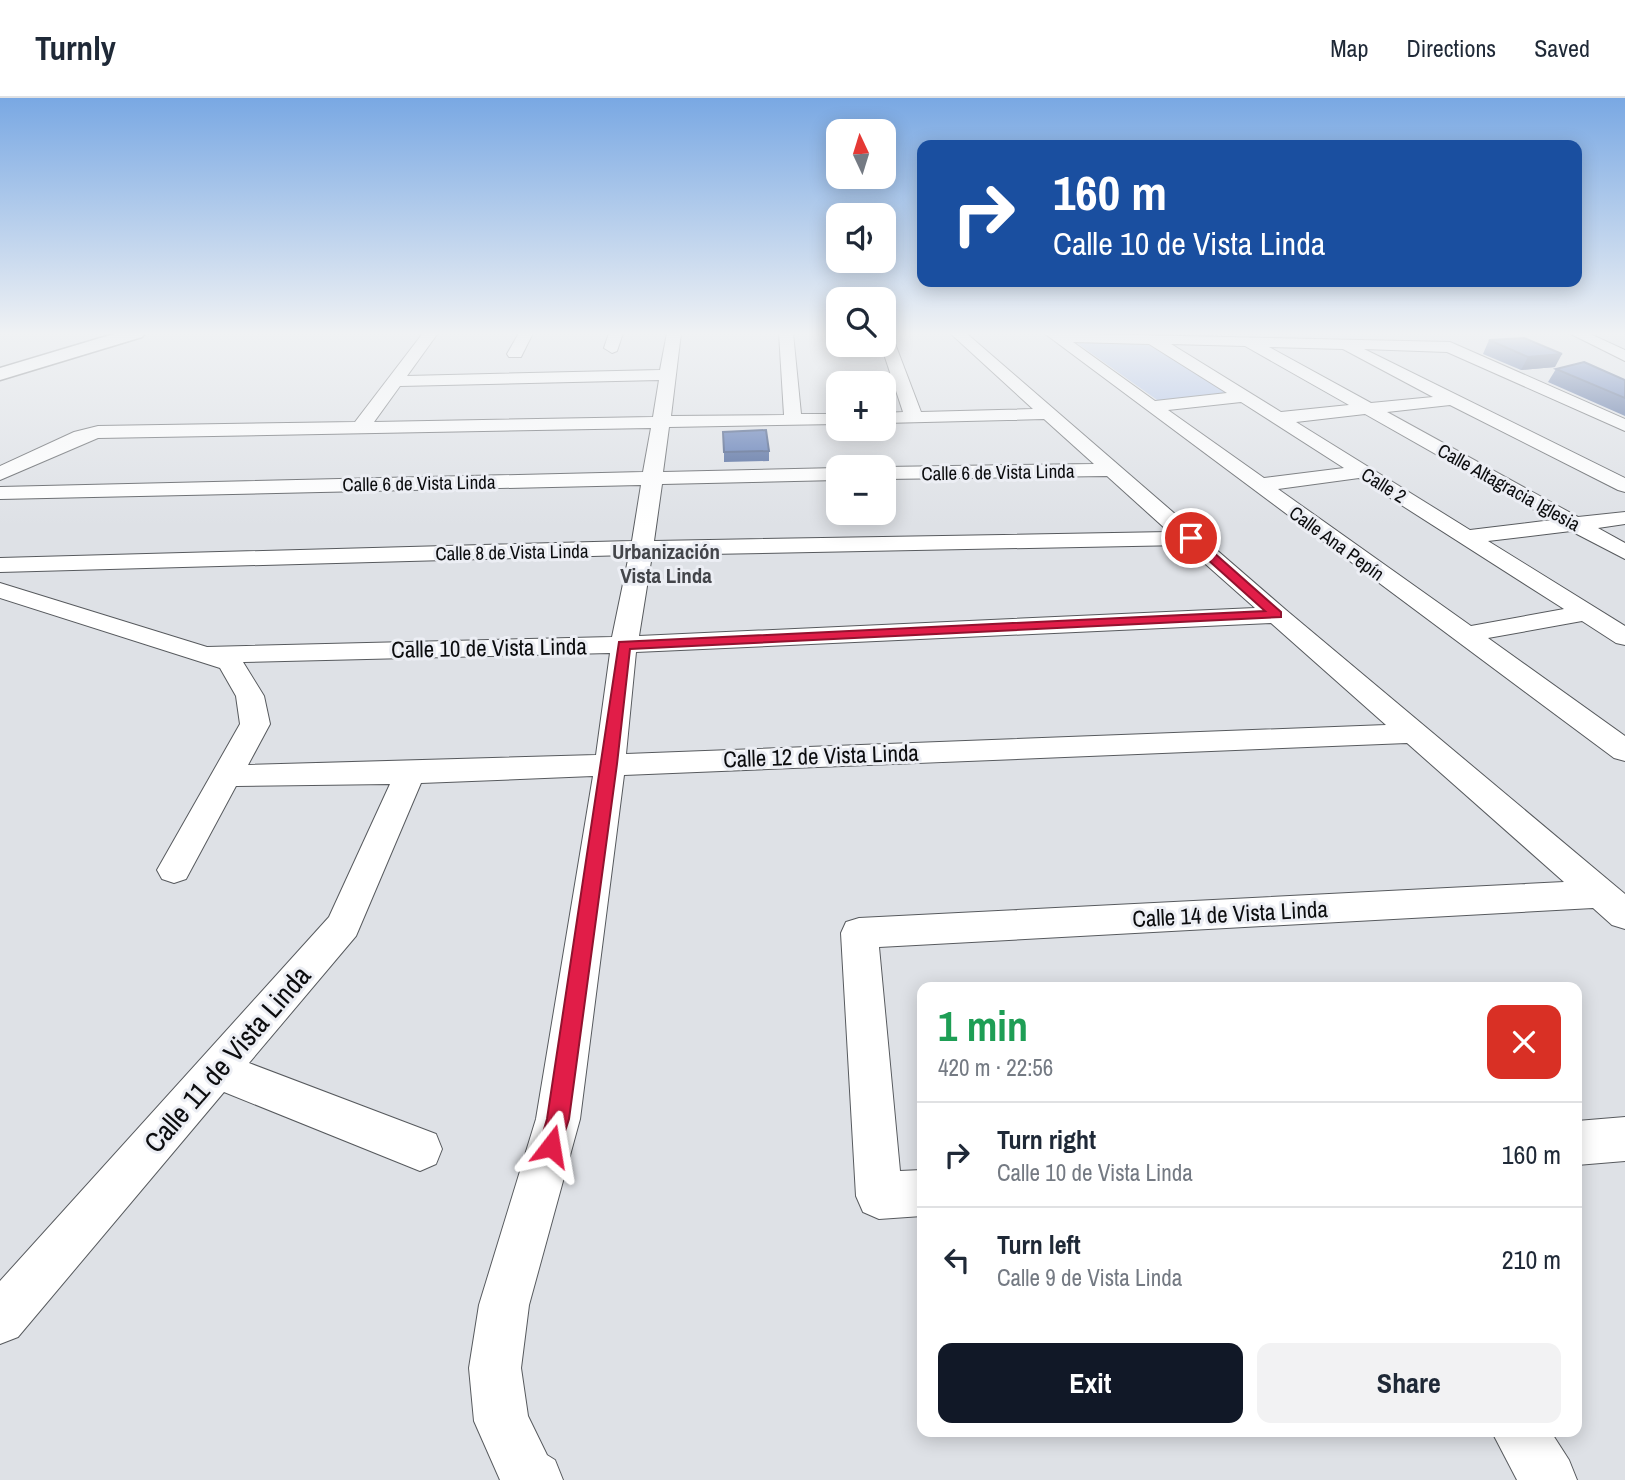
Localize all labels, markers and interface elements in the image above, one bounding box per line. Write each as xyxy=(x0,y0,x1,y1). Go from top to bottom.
text: Turnly xyxy=(35,26,116,70)
text: Map xyxy=(1330,32,1368,64)
text: Directions xyxy=(1406,32,1496,64)
text: Saved xyxy=(1534,32,1590,64)
north arrow xyxy=(826,119,896,189)
map controls xyxy=(826,119,896,525)
text: 160 m xyxy=(1053,159,1167,225)
icon: right xyxy=(938,168,1029,259)
button: sound xyxy=(826,203,896,273)
text: Calle 10 de Vista Linda xyxy=(1053,222,1325,265)
button: search xyxy=(826,287,896,357)
button: + xyxy=(826,371,896,441)
street label: Calle Altagracia Iglesia xyxy=(1433,437,1585,537)
button: − xyxy=(826,455,896,525)
street label: Calle 6 de Vista Linda xyxy=(921,458,1075,486)
street label: Calle 2 xyxy=(1357,461,1411,509)
street label: Calle 6 de Vista Linda xyxy=(342,469,496,497)
street label: Calle Ana Pepín xyxy=(1284,500,1390,586)
pin xyxy=(1161,508,1221,568)
icon: arrive xyxy=(1172,519,1210,557)
district label: Urbanización Vista Linda xyxy=(612,537,720,590)
street label: Calle 8 de Vista Linda xyxy=(435,538,589,566)
street label: Calle 10 de Vista Linda xyxy=(391,630,588,665)
street label: Calle 12 de Vista Linda xyxy=(723,737,920,774)
street label: Calle 14 de Vista Linda xyxy=(1131,893,1329,934)
street label: Calle 11 de Vista Linda xyxy=(135,957,319,1161)
text: 1 min xyxy=(938,998,1028,1054)
button: close xyxy=(1487,1005,1561,1079)
text: 420 m · 22:56 xyxy=(938,1052,1053,1083)
position arrow xyxy=(514,1109,588,1183)
text: Turn right xyxy=(997,1122,1096,1157)
icon: right xyxy=(938,1136,976,1174)
text: 160 m xyxy=(1502,1137,1561,1172)
text: Calle 10 de Vista Linda xyxy=(997,1157,1193,1188)
text: Turn left xyxy=(997,1227,1081,1262)
icon: left xyxy=(938,1241,976,1279)
text: 210 m xyxy=(1502,1242,1561,1277)
text: Calle 9 de Vista Linda xyxy=(997,1262,1182,1293)
button: Exit xyxy=(938,1343,1243,1423)
button: Share xyxy=(1257,1343,1561,1423)

